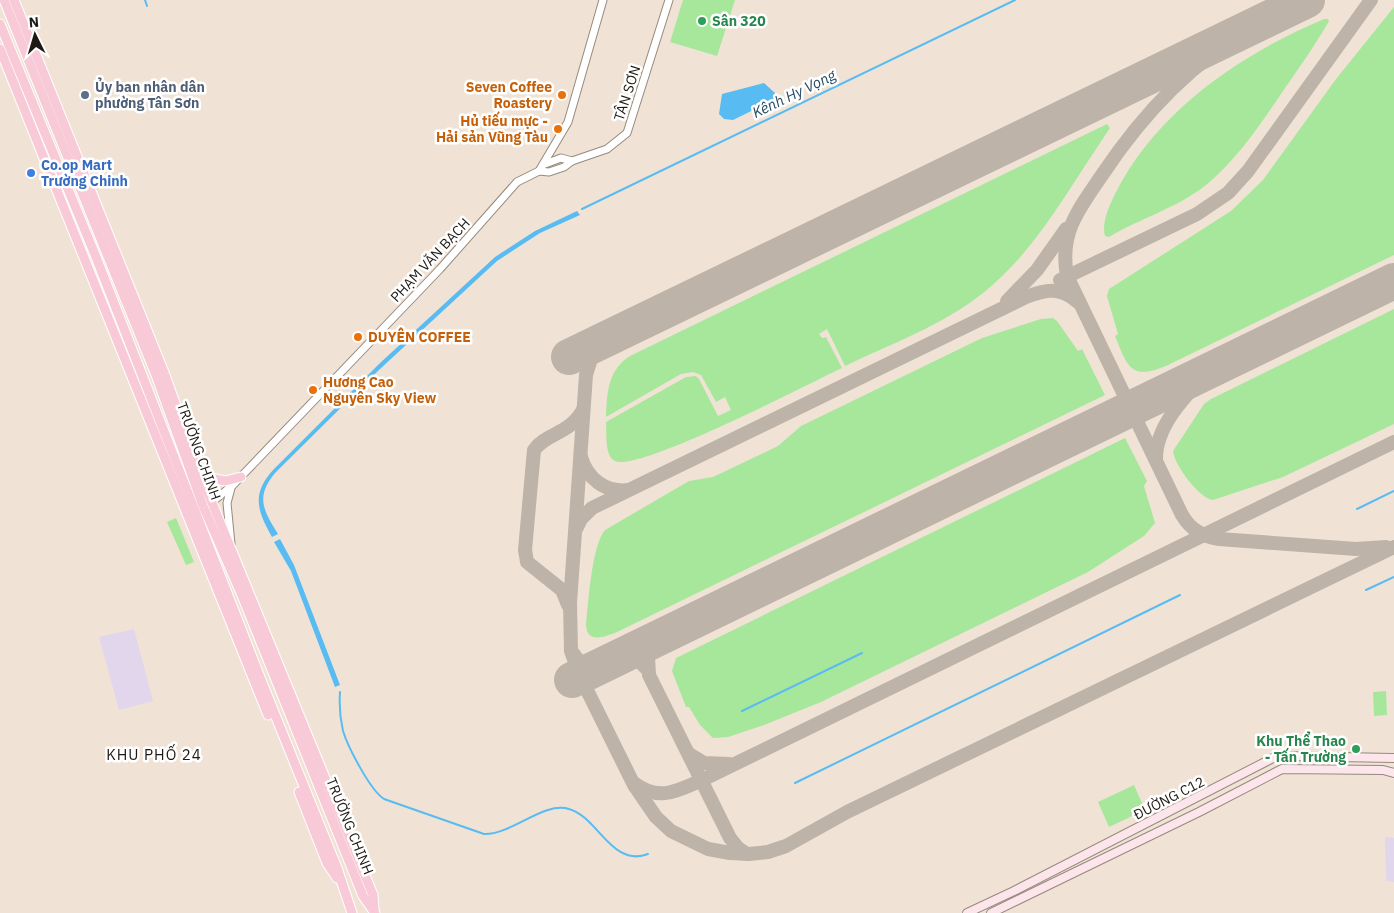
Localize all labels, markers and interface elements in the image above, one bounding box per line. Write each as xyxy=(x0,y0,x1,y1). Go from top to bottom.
north arrow xyxy=(10,10,60,60)
place label: Sân 320 xyxy=(712,12,766,30)
text: N xyxy=(28,13,40,31)
marker: Sân 320 xyxy=(696,15,708,27)
street label: TÂN SƠN xyxy=(610,63,644,123)
water label: Kênh Hy Vọng xyxy=(749,65,840,122)
place label: Ủy ban nhân dân phường Tân Sơn xyxy=(95,77,205,112)
place label: Seven Coffee Roastery xyxy=(466,78,553,112)
marker: Ủy ban nhân dân phường Tân Sơn xyxy=(79,89,91,101)
marker: Seven Coffee Roastery xyxy=(556,89,568,101)
place label: Hủ tiếu mực - Hải sản Vũng Tàu xyxy=(436,111,548,146)
marker: Hủ tiếu mực - Hải sản Vũng Tàu xyxy=(552,123,564,135)
place label: Co.op Mart Trường Chinh xyxy=(41,156,128,190)
marker: Co.op Mart Trường Chinh xyxy=(25,167,37,179)
street label: PHẠM VĂN BẠCH xyxy=(386,213,474,306)
place label: DUYÊN COFFEE xyxy=(368,327,471,346)
marker: DUYÊN COFFEE xyxy=(352,331,364,343)
place label: Hương Cao Nguyên Sky View xyxy=(323,373,436,407)
marker: Hương Cao Nguyên Sky View xyxy=(307,384,319,396)
street label: TRƯỜNG CHINH xyxy=(173,399,226,503)
place label: Khu Thể Thao - Tấn Trường xyxy=(1256,731,1346,766)
district label: KHU PHỐ 24 xyxy=(106,743,202,764)
marker: Khu Thể Thao - Tấn Trường xyxy=(1350,743,1362,755)
street label: ĐƯỜNG C12 xyxy=(1130,772,1208,824)
street label: TRƯỜNG CHINH xyxy=(322,774,379,877)

